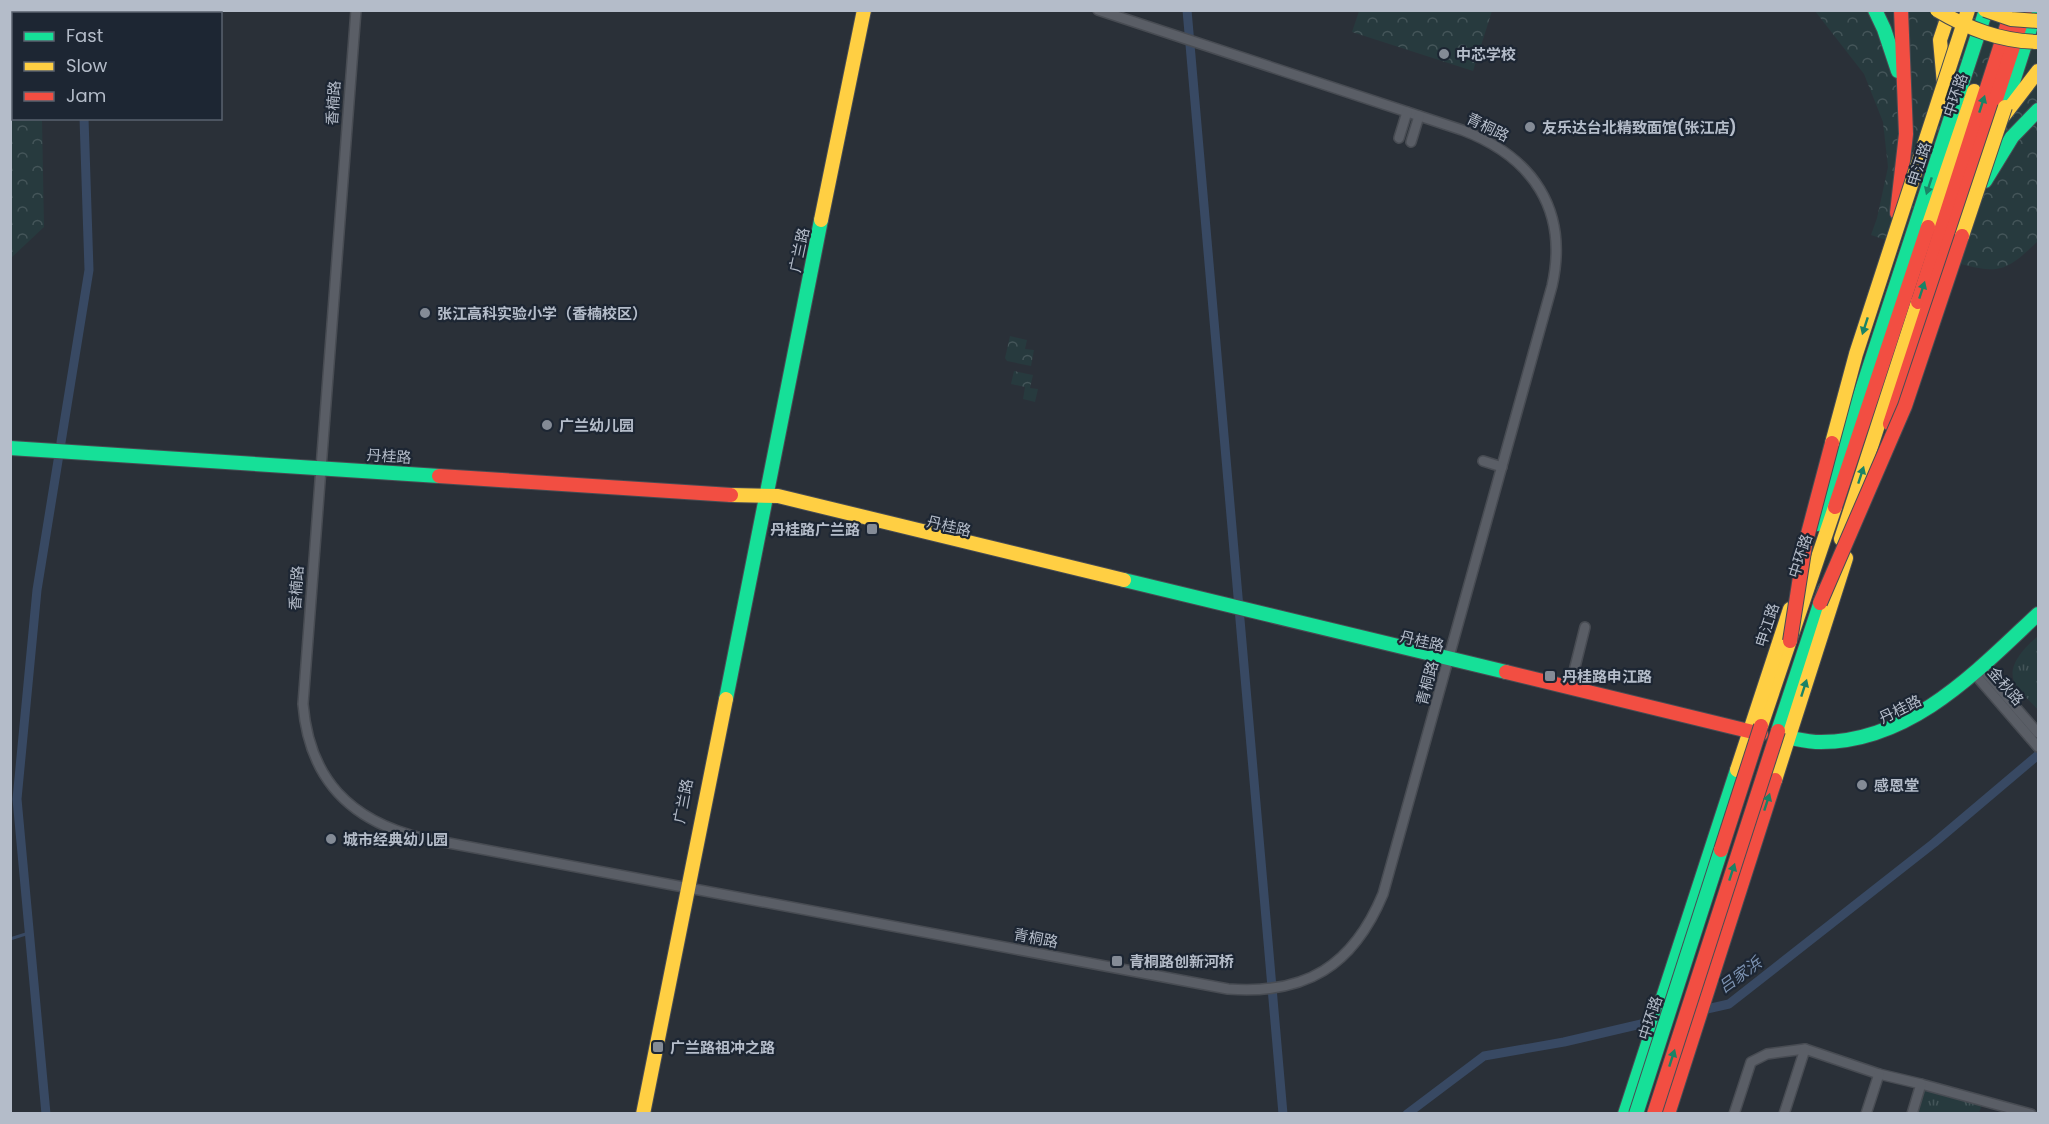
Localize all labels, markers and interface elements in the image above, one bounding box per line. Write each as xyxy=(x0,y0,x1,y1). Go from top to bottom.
legend xyxy=(12,12,222,120)
text: Fast xyxy=(66,23,103,48)
place label: 中芯学校 xyxy=(1456,44,1516,65)
marker: 中芯学校 xyxy=(1437,47,1451,61)
text: Slow xyxy=(66,53,108,78)
street label: 中环路 xyxy=(1938,70,1972,120)
street label: 香楠路 xyxy=(321,80,345,126)
text: Jam xyxy=(66,83,106,108)
one-way arrow xyxy=(1977,95,1987,113)
street label: 青桐路 xyxy=(1463,108,1513,146)
place label: 友乐达台北精致面馆(张江店) xyxy=(1542,117,1736,138)
marker: 友乐达台北精致面馆(张江店) xyxy=(1523,120,1537,134)
street label: 申江路 xyxy=(1902,139,1936,189)
one-way arrow xyxy=(1924,177,1933,195)
street label: 广兰路 xyxy=(784,226,814,274)
one-way arrow xyxy=(1917,281,1927,299)
place label: 张江高科实验小学（香楠校区） xyxy=(437,303,647,324)
marker: 张江高科实验小学（香楠校区） xyxy=(418,306,432,320)
one-way arrow xyxy=(1859,317,1869,335)
place label: 广兰幼儿园 xyxy=(559,415,634,436)
marker: 广兰幼儿园 xyxy=(540,418,554,432)
street label: 丹桂路 xyxy=(366,444,412,468)
one-way arrow xyxy=(1857,466,1867,484)
street label: 丹桂路 xyxy=(925,511,973,541)
place label: 丹桂路广兰路 xyxy=(770,519,860,540)
marker: 丹桂路广兰路 xyxy=(865,522,879,536)
street label: 中环路 xyxy=(1783,531,1817,581)
street label: 香楠路 xyxy=(284,565,308,611)
street label: 申江路 xyxy=(1750,600,1784,650)
street label: 丹桂路 xyxy=(1398,626,1446,656)
street label: 青桐路 xyxy=(1411,659,1443,707)
street label: 金秋路 xyxy=(1983,662,2029,710)
place label: 丹桂路申江路 xyxy=(1562,666,1652,687)
marker: 丹桂路申江路 xyxy=(1543,669,1557,683)
one-way arrow xyxy=(1800,679,1810,697)
street label: 丹桂路 xyxy=(1875,690,1925,728)
place label: 感恩堂 xyxy=(1874,775,1919,796)
street label: 广兰路 xyxy=(668,777,698,825)
marker: 感恩堂 xyxy=(1855,778,1869,792)
one-way arrow xyxy=(1763,793,1772,811)
place label: 城市经典幼儿园 xyxy=(343,829,448,850)
marker: 城市经典幼儿园 xyxy=(324,832,338,846)
one-way arrow xyxy=(1728,863,1737,881)
street label: 青桐路 xyxy=(1012,923,1060,953)
water label: 吕家浜 xyxy=(1714,950,1768,998)
place label: 青桐路创新河桥 xyxy=(1129,951,1234,972)
marker: 青桐路创新河桥 xyxy=(1110,954,1124,968)
street label: 中环路 xyxy=(1633,993,1667,1043)
place label: 广兰路祖冲之路 xyxy=(670,1037,775,1058)
marker: 广兰路祖冲之路 xyxy=(651,1040,665,1054)
one-way arrow xyxy=(1668,1049,1677,1067)

